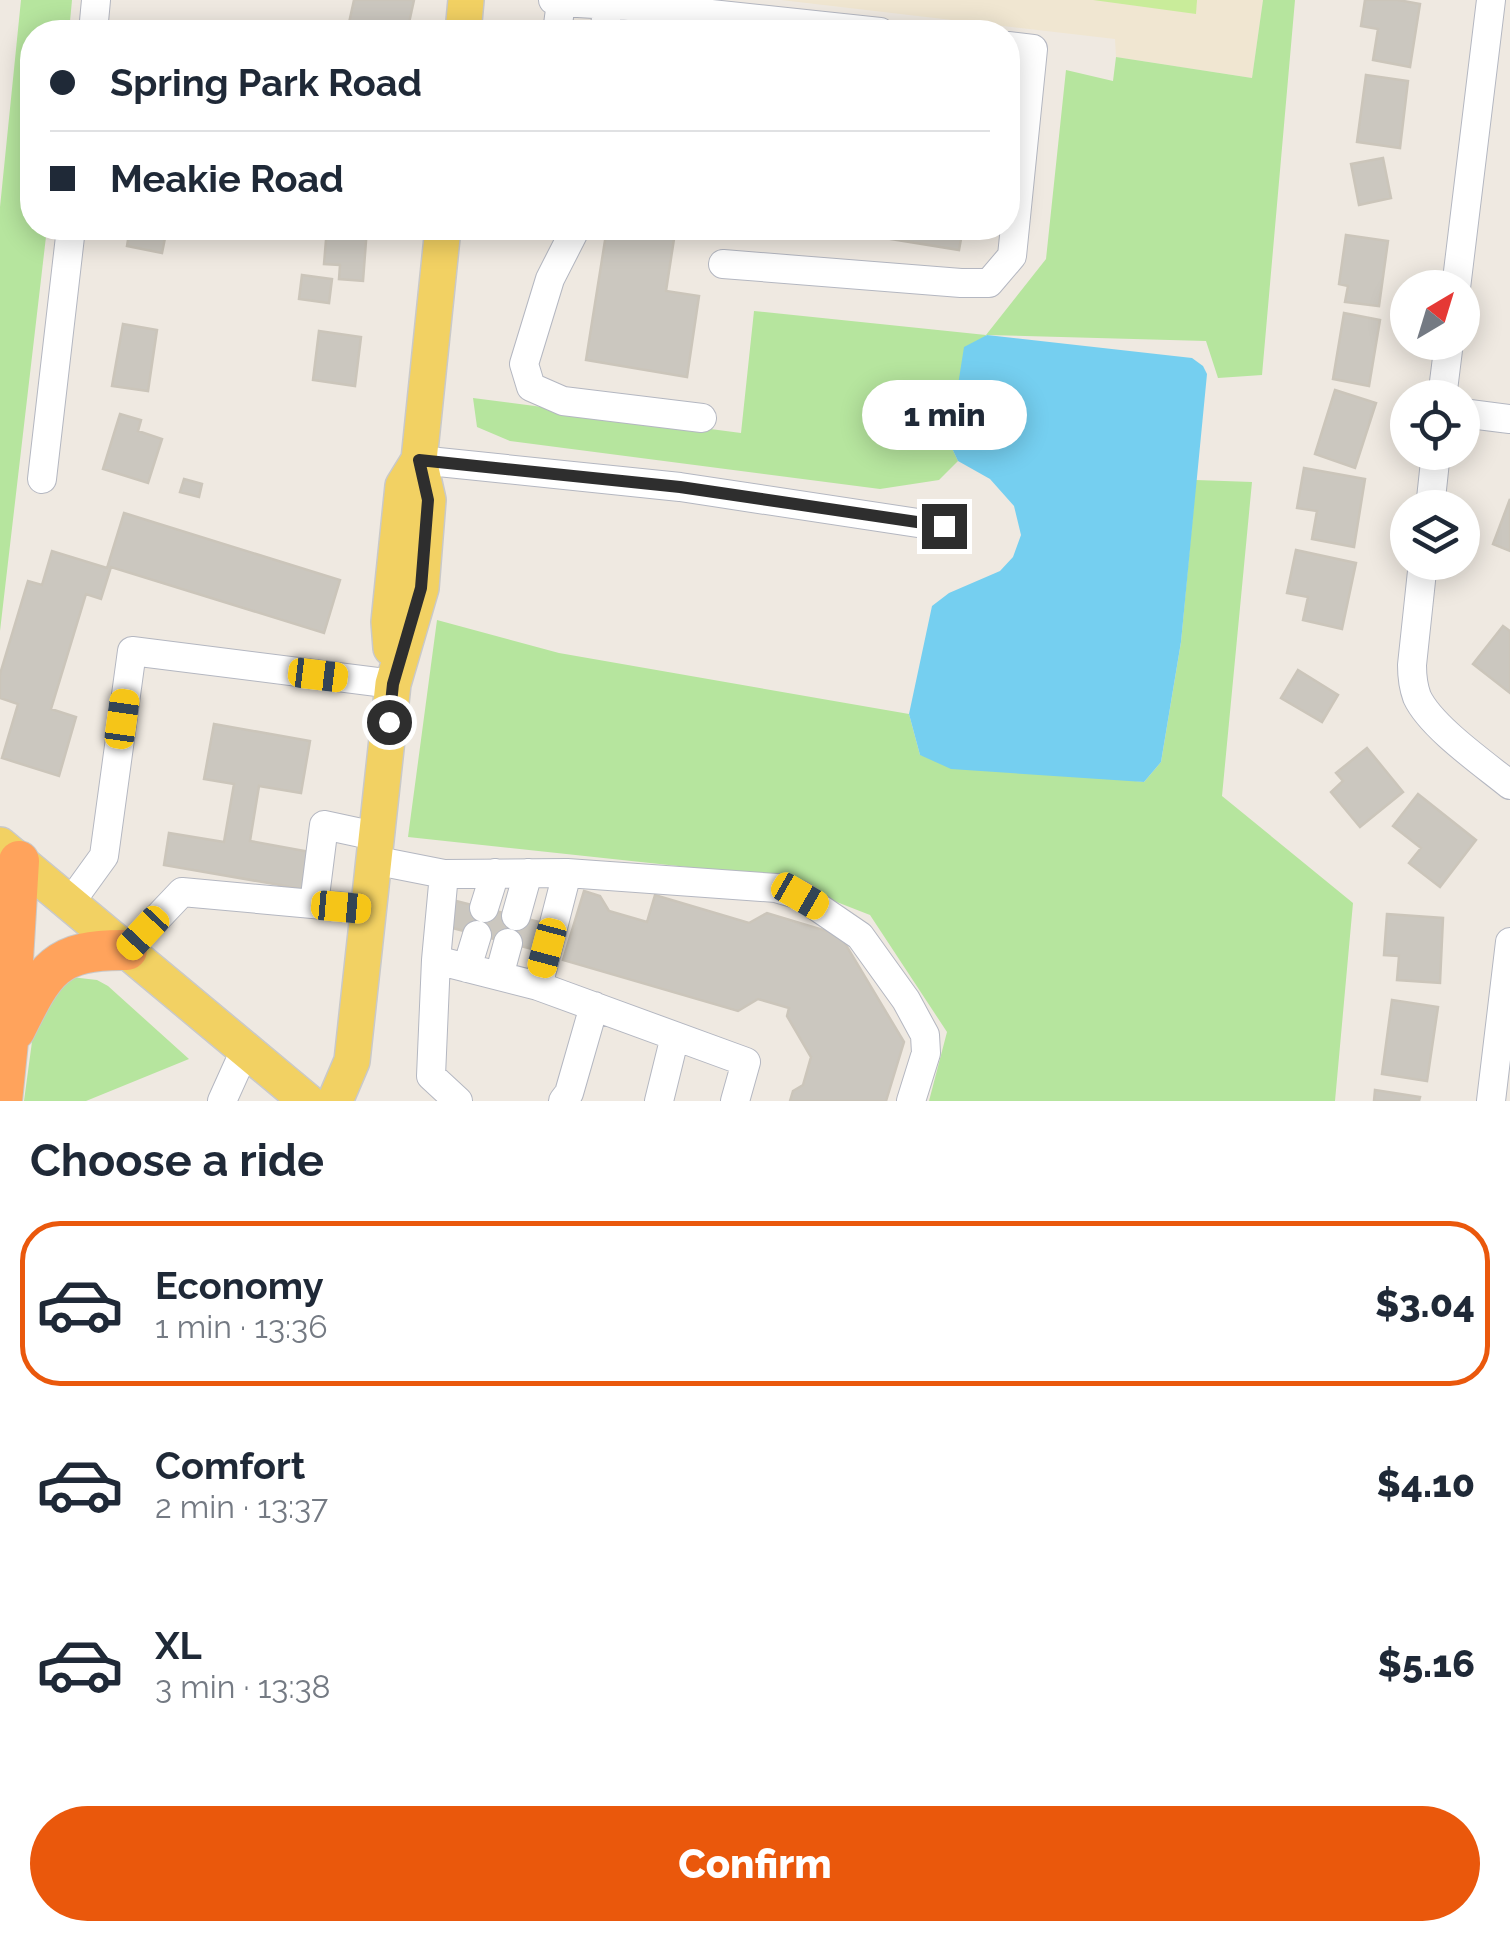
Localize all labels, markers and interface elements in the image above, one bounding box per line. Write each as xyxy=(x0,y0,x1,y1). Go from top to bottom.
text: Spring Park Road xyxy=(110,60,422,105)
text: Meakie Road xyxy=(110,156,344,201)
north arrow xyxy=(1390,270,1480,360)
map controls xyxy=(1390,270,1480,580)
button: locate xyxy=(1390,380,1480,470)
callout: 1 min xyxy=(862,381,1026,451)
text: 1 min xyxy=(903,396,986,433)
button: layers xyxy=(1390,490,1480,580)
route end xyxy=(922,504,967,549)
car xyxy=(286,656,350,694)
car xyxy=(103,687,141,751)
route start xyxy=(367,700,412,745)
car xyxy=(767,868,833,924)
car xyxy=(310,889,372,925)
car xyxy=(112,901,174,965)
car xyxy=(525,915,569,981)
text: Choose a ride xyxy=(30,1134,324,1187)
icon: car xyxy=(35,1259,125,1349)
text: Economy xyxy=(155,1263,324,1308)
text: $3.04 xyxy=(1375,1281,1475,1326)
text: 1 min · 13:36 xyxy=(155,1308,327,1345)
icon: car xyxy=(35,1439,125,1529)
text: Comfort xyxy=(155,1443,305,1488)
text: $4.10 xyxy=(1377,1461,1475,1506)
text: 2 min · 13:37 xyxy=(155,1488,328,1525)
icon: car xyxy=(35,1619,125,1709)
text: XL xyxy=(155,1623,202,1668)
text: $5.16 xyxy=(1378,1641,1475,1686)
text: 3 min · 13:38 xyxy=(155,1668,331,1705)
button: Confirm xyxy=(30,1806,1480,1921)

